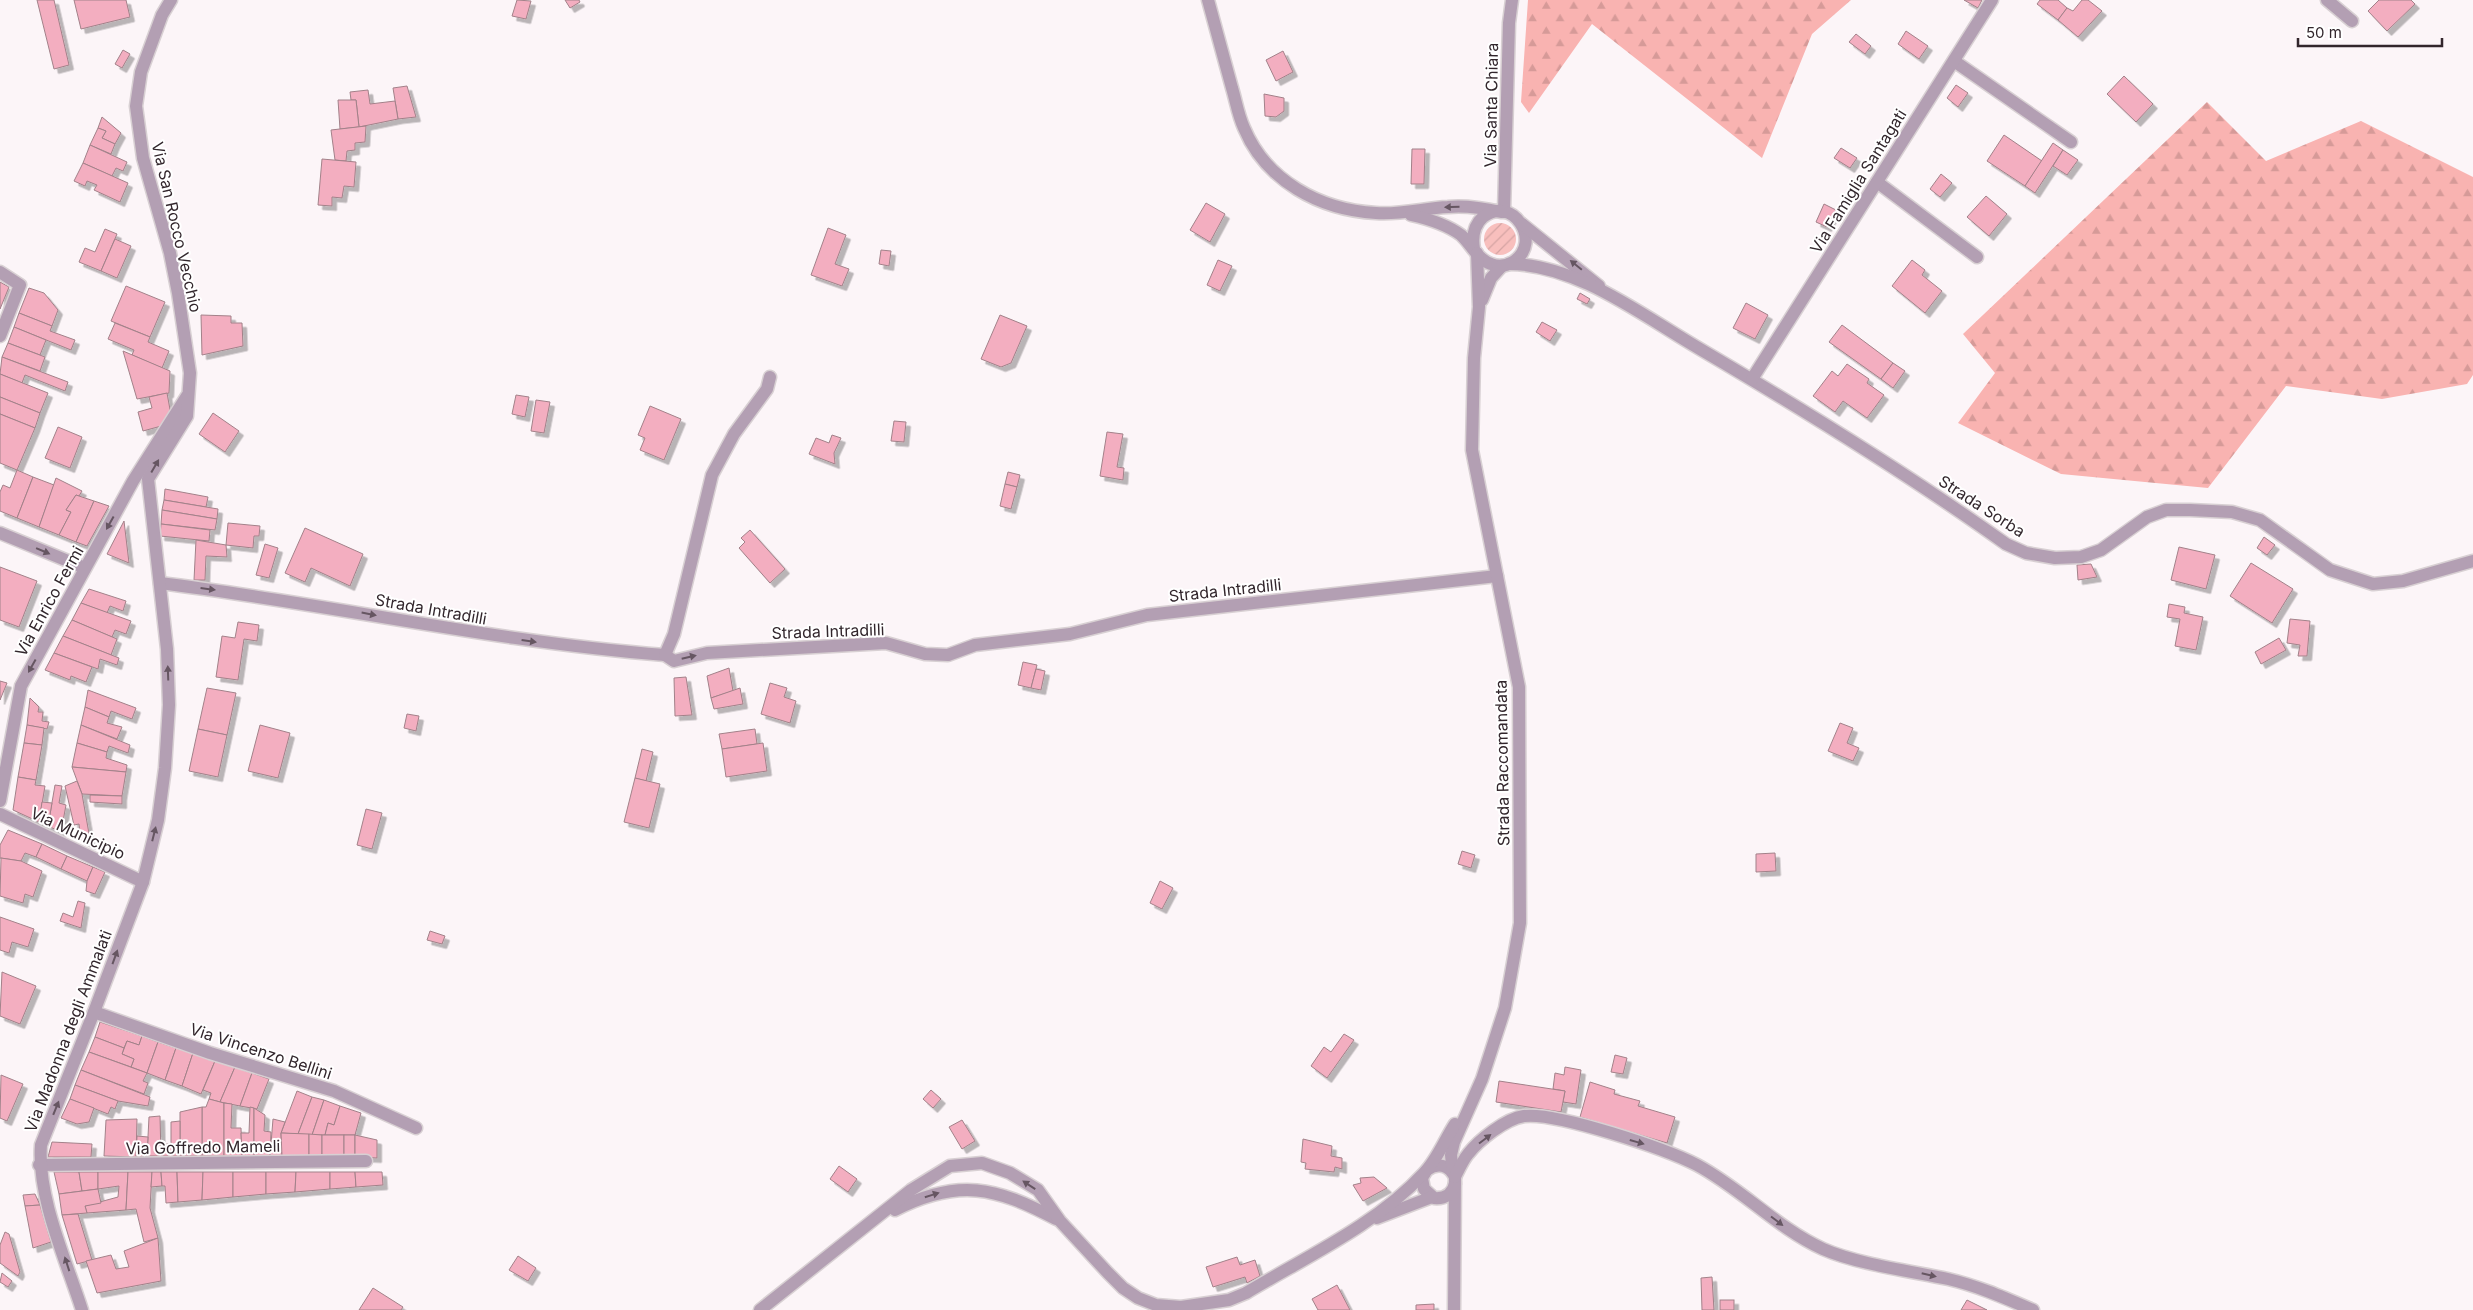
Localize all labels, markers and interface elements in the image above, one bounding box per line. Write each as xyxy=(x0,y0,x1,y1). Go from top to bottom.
scale bar xyxy=(2298,15,2442,47)
text: 50 m xyxy=(2306,23,2342,42)
street label: Via Santa Chiara xyxy=(1480,42,1502,168)
street label: Via Famiglia Santagati xyxy=(1805,105,1911,257)
street label: Via San Rocco Vecchio xyxy=(148,140,206,314)
one-way arrow xyxy=(1444,203,1460,211)
one-way arrow xyxy=(1569,259,1582,270)
one-way arrow xyxy=(151,460,160,473)
street label: Strada Sorba xyxy=(1935,471,2029,541)
one-way arrow xyxy=(105,517,114,530)
street label: Via Enrico Fermi xyxy=(10,542,88,660)
one-way arrow xyxy=(35,547,50,555)
street label: Strada Intradilli xyxy=(1168,574,1282,606)
one-way arrow xyxy=(201,585,217,593)
street label: Strada Intradilli xyxy=(374,589,488,629)
one-way arrow xyxy=(361,610,377,618)
street label: Strada Intradilli xyxy=(771,619,885,643)
one-way arrow xyxy=(521,637,537,645)
one-way arrow xyxy=(681,653,696,661)
one-way arrow xyxy=(27,659,36,673)
one-way arrow xyxy=(164,665,172,681)
street label: Strada Raccomandata xyxy=(1491,680,1513,846)
street label: Via Municipio xyxy=(28,802,128,864)
one-way arrow xyxy=(150,827,158,842)
street label: Via Madonna degli Ammalati xyxy=(20,927,116,1135)
one-way arrow xyxy=(112,949,119,964)
street label: Via Vincenzo Bellini xyxy=(187,1019,335,1083)
one-way arrow xyxy=(52,1101,60,1115)
one-way arrow xyxy=(1478,1134,1492,1144)
street label: Via Goffredo Mameli xyxy=(126,1136,280,1158)
one-way arrow xyxy=(1630,1139,1645,1147)
one-way arrow xyxy=(1022,1180,1035,1189)
one-way arrow xyxy=(925,1191,940,1199)
one-way arrow xyxy=(1770,1216,1784,1226)
one-way arrow xyxy=(63,1256,70,1271)
one-way arrow xyxy=(1921,1271,1936,1279)

